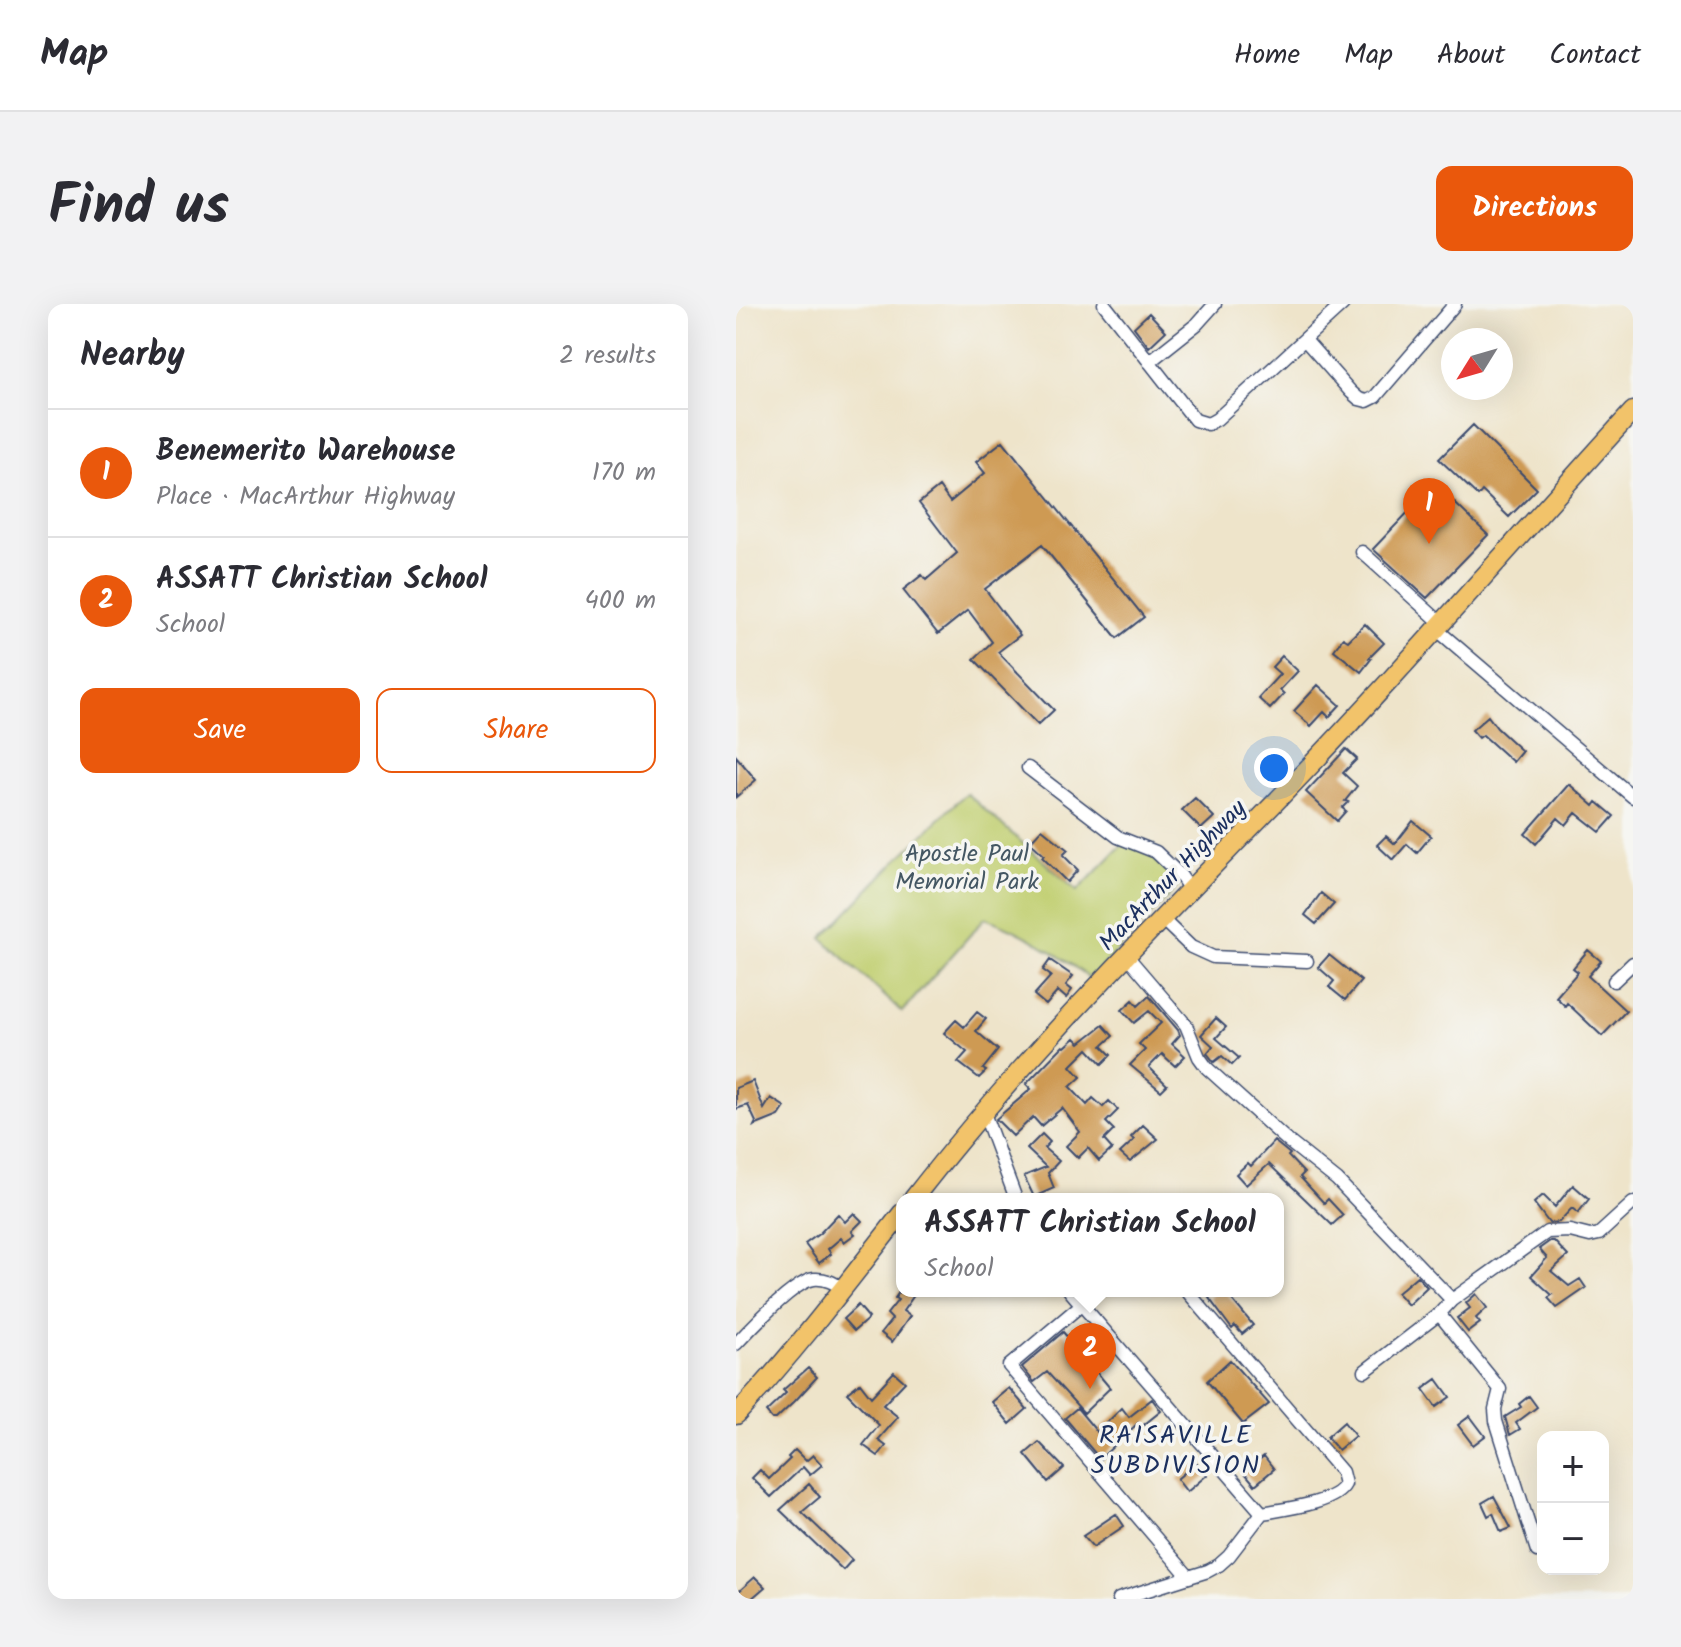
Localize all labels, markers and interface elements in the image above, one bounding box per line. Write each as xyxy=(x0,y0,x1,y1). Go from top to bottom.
text: Map xyxy=(40,25,109,85)
text: Home xyxy=(1234,33,1300,78)
text: Map xyxy=(1344,33,1393,78)
text: About xyxy=(1437,33,1505,78)
text: Contact xyxy=(1549,33,1641,78)
text: Find us xyxy=(48,163,229,253)
button: Directions xyxy=(1436,166,1633,251)
north arrow xyxy=(1441,328,1513,400)
text: Nearby xyxy=(80,329,185,383)
text: 2 results xyxy=(559,335,656,377)
text: Benemerito Warehouse xyxy=(156,428,455,476)
text: 1 xyxy=(102,452,110,494)
text: 170 m xyxy=(592,452,656,494)
text: Place · MacArthur Highway xyxy=(156,476,455,518)
pin: 1 xyxy=(1403,478,1455,544)
text: ASSATT Christian School xyxy=(156,556,487,604)
text: 2 xyxy=(98,580,114,622)
text: 400 m xyxy=(585,580,656,622)
text: School xyxy=(156,604,225,646)
button: Save xyxy=(80,688,360,773)
button: Share xyxy=(376,688,656,773)
your location xyxy=(1254,748,1294,788)
street label: MacArthur Highway xyxy=(1090,790,1257,961)
park label: Apostle Paul Memorial Park xyxy=(895,835,1040,902)
popup xyxy=(896,1193,1284,1297)
text: ASSATT Christian School xyxy=(924,1200,1256,1248)
text: School xyxy=(924,1248,994,1290)
pin: 2 xyxy=(1064,1323,1116,1389)
district label: RAISAVILLE SUBDIVISION xyxy=(1091,1415,1261,1487)
map controls xyxy=(1537,1431,1609,1575)
button: + xyxy=(1537,1431,1609,1503)
button: − xyxy=(1537,1503,1609,1575)

